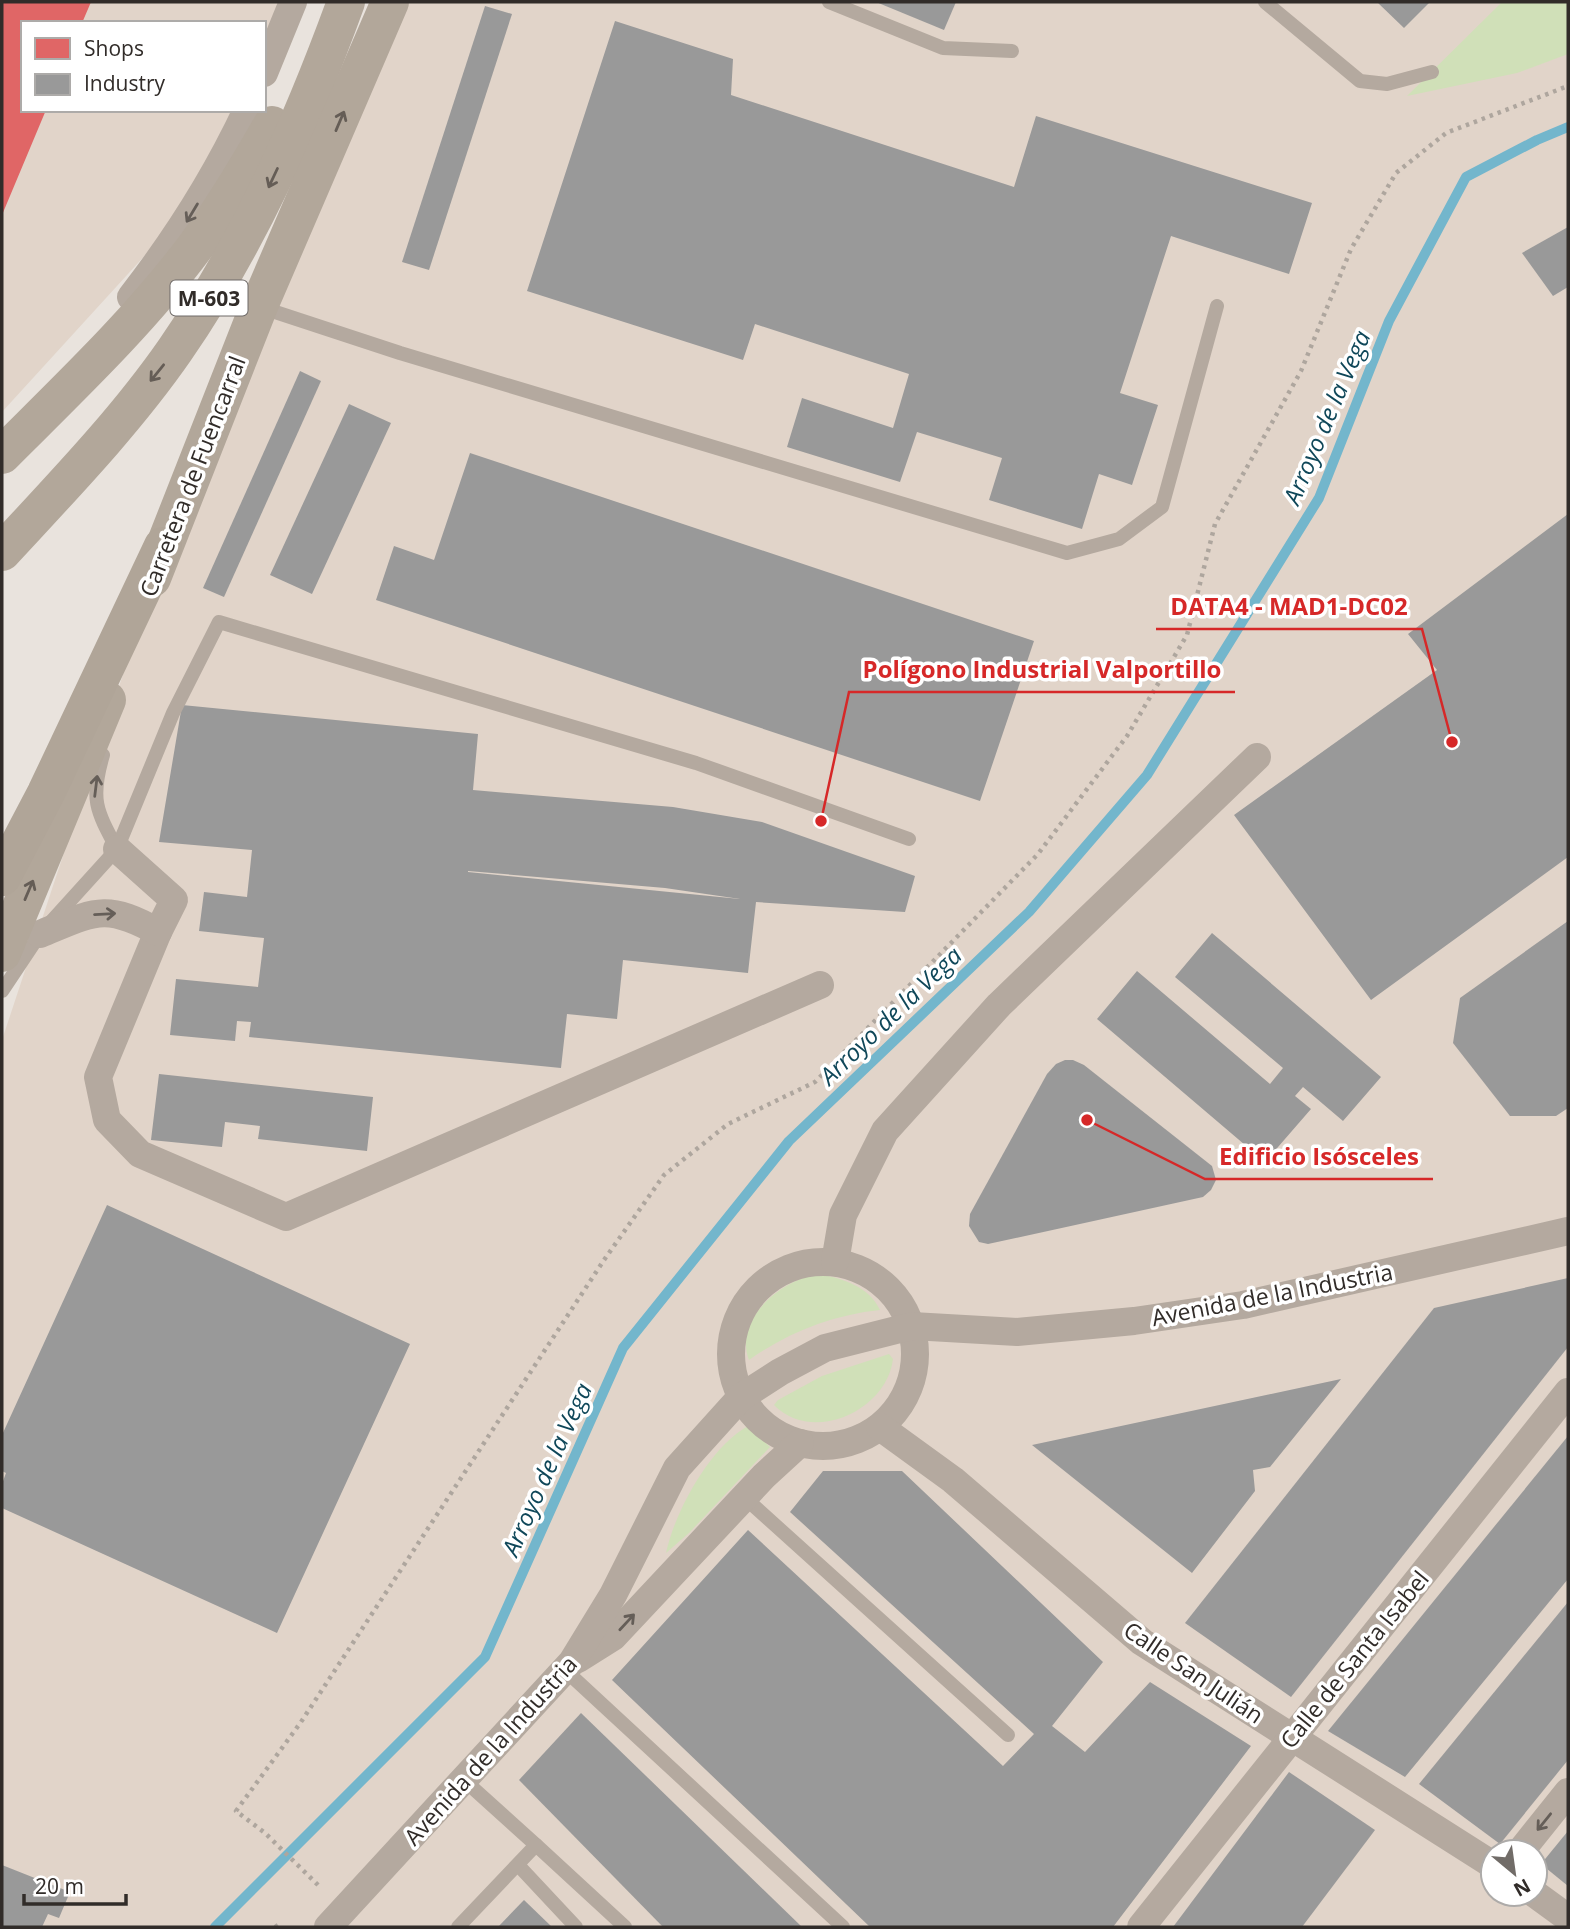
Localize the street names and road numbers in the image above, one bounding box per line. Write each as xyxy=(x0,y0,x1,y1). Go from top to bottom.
road number: M-603 xyxy=(170,280,248,316)
street label: Carretera de Fuencarral xyxy=(131,351,253,601)
street label: Avenida de la Industria xyxy=(1149,1255,1395,1333)
street label: Calle de Santa Isabel xyxy=(1272,1563,1436,1755)
street label: Calle San Julián xyxy=(1118,1613,1270,1731)
street label: Avenida de la Industria xyxy=(396,1648,584,1852)

